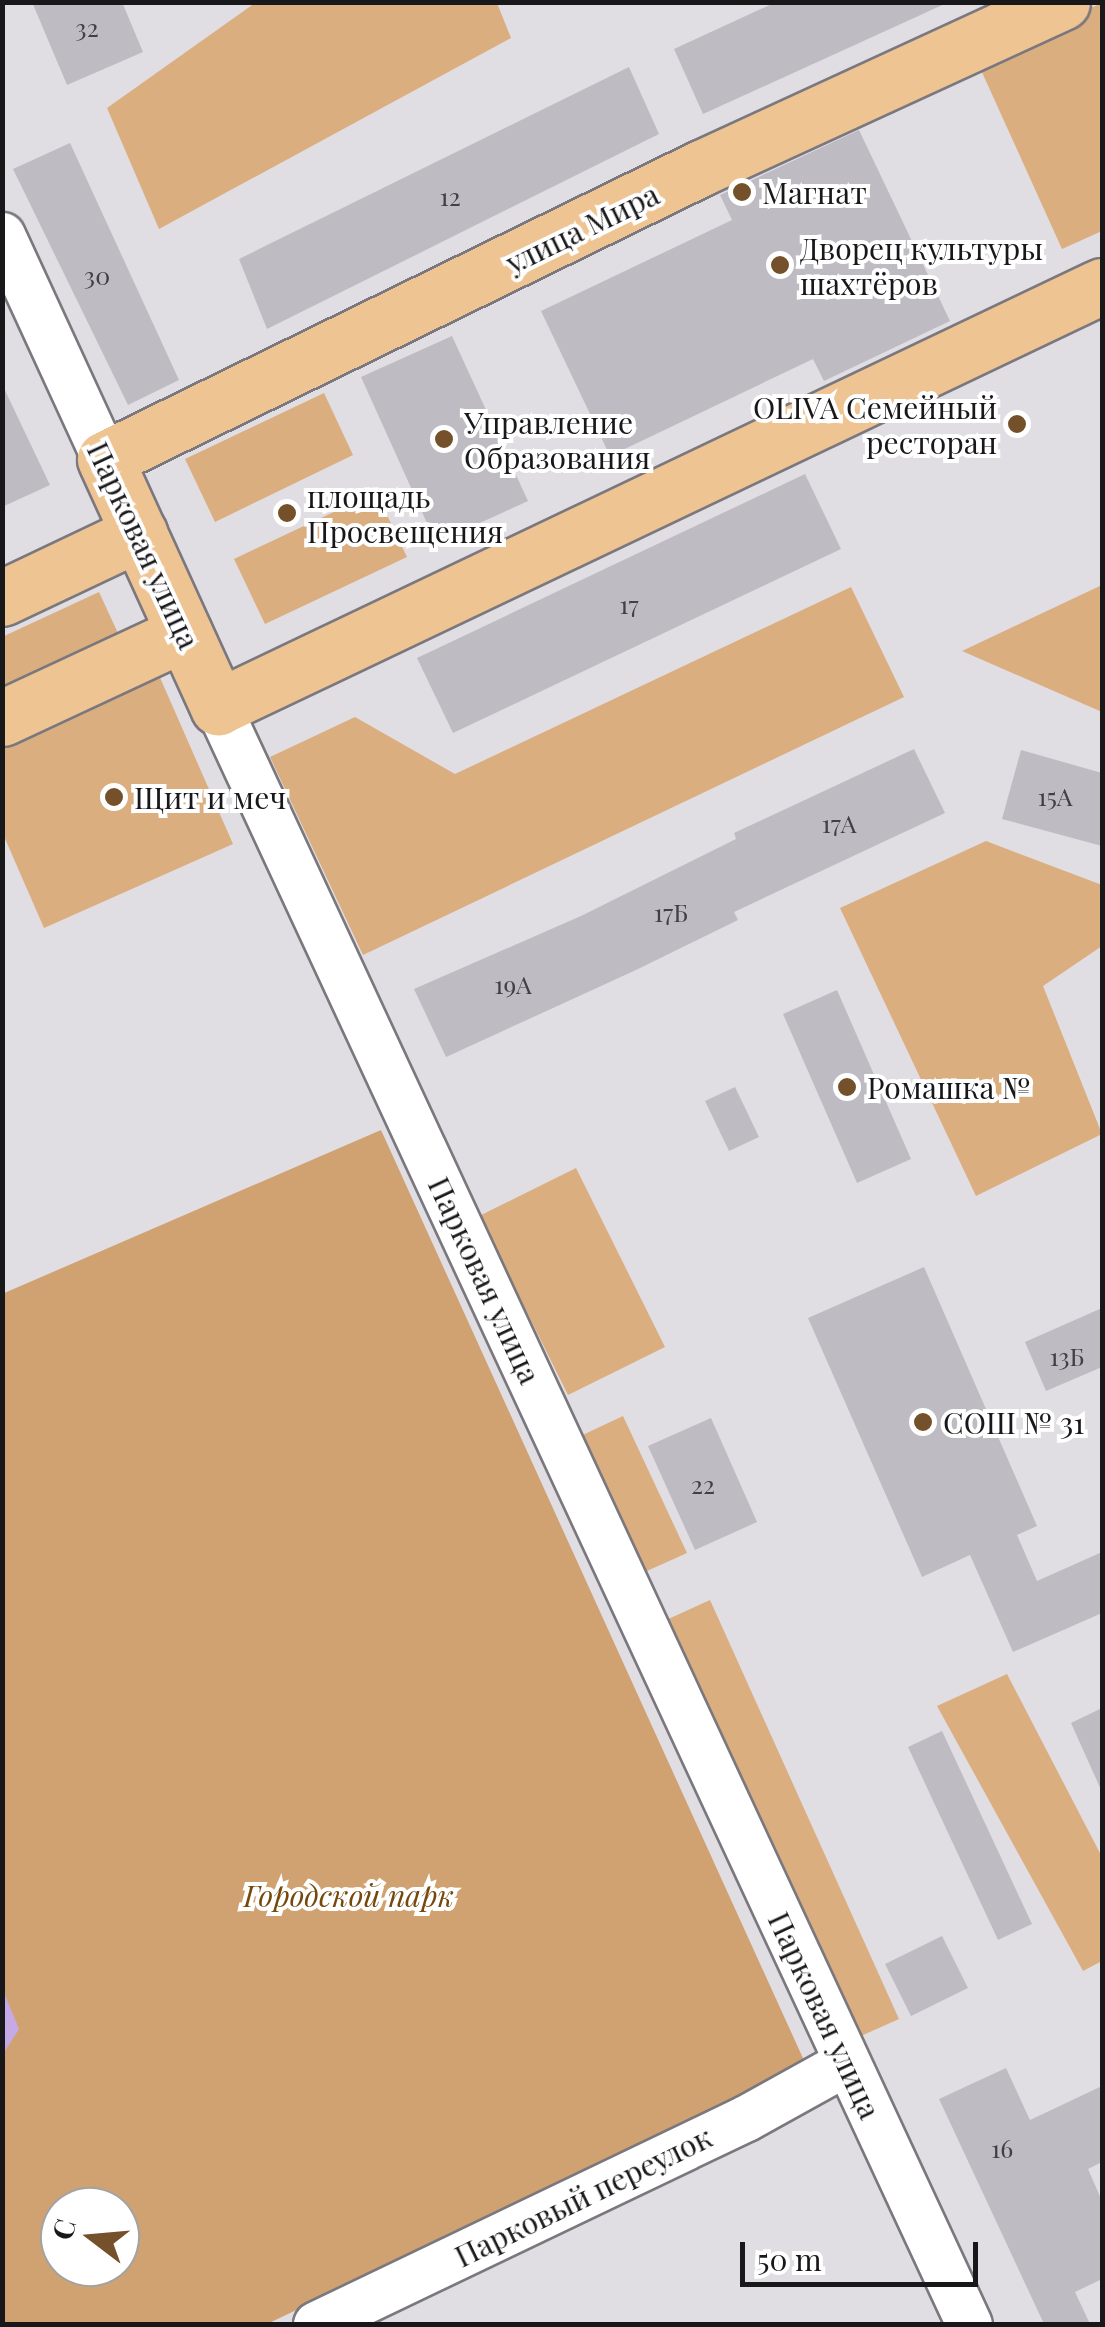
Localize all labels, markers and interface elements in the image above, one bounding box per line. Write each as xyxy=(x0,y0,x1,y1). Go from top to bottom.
house number: 32 xyxy=(75,12,99,42)
place label: Магнат xyxy=(762,174,867,210)
street label: улица Мира xyxy=(500,175,664,281)
house number: 12 xyxy=(439,181,461,211)
marker: Магнат xyxy=(731,181,753,203)
place label: Дворец культуры шахтёров xyxy=(800,230,1043,300)
marker: Дворец культуры шахтёров xyxy=(769,254,791,276)
house number: 30 xyxy=(84,260,110,290)
place label: OLIVA Семейный ресторан xyxy=(753,389,997,460)
place label: Управление Образования xyxy=(464,404,650,474)
marker: OLIVA Семейный ресторан xyxy=(1006,413,1028,435)
marker: Управление Образования xyxy=(433,428,455,450)
street label: Парковая улица xyxy=(80,436,208,654)
place label: площадь Просвещения xyxy=(307,478,503,548)
marker: площадь Просвещения xyxy=(276,502,298,524)
house number: 17 xyxy=(619,589,639,619)
place label: Щит и меч xyxy=(134,779,286,815)
house number: 15А xyxy=(1037,781,1073,811)
marker: Щит и меч xyxy=(103,786,125,808)
house number: 17А xyxy=(821,808,857,838)
house number: 17Б xyxy=(654,897,688,927)
house number: 19А xyxy=(494,969,532,999)
place label: Ромашка № xyxy=(867,1069,1031,1105)
marker: Ромашка № xyxy=(836,1076,858,1098)
street label: Парковая улица xyxy=(421,1171,549,1389)
house number: 13Б xyxy=(1050,1341,1084,1371)
place label: СОШ № 31 xyxy=(943,1404,1084,1440)
marker: СОШ № 31 xyxy=(912,1411,934,1433)
house number: 22 xyxy=(691,1469,715,1499)
park label: Городской парк xyxy=(244,1877,454,1913)
street label: Парковая улица xyxy=(761,1906,889,2124)
street label: Парковый переулок xyxy=(449,2118,717,2274)
house number: 16 xyxy=(991,2133,1013,2163)
north arrow xyxy=(40,2187,140,2287)
text: С xyxy=(42,2215,83,2244)
scale bar xyxy=(745,2222,982,2284)
text: 50 m xyxy=(757,2239,822,2279)

